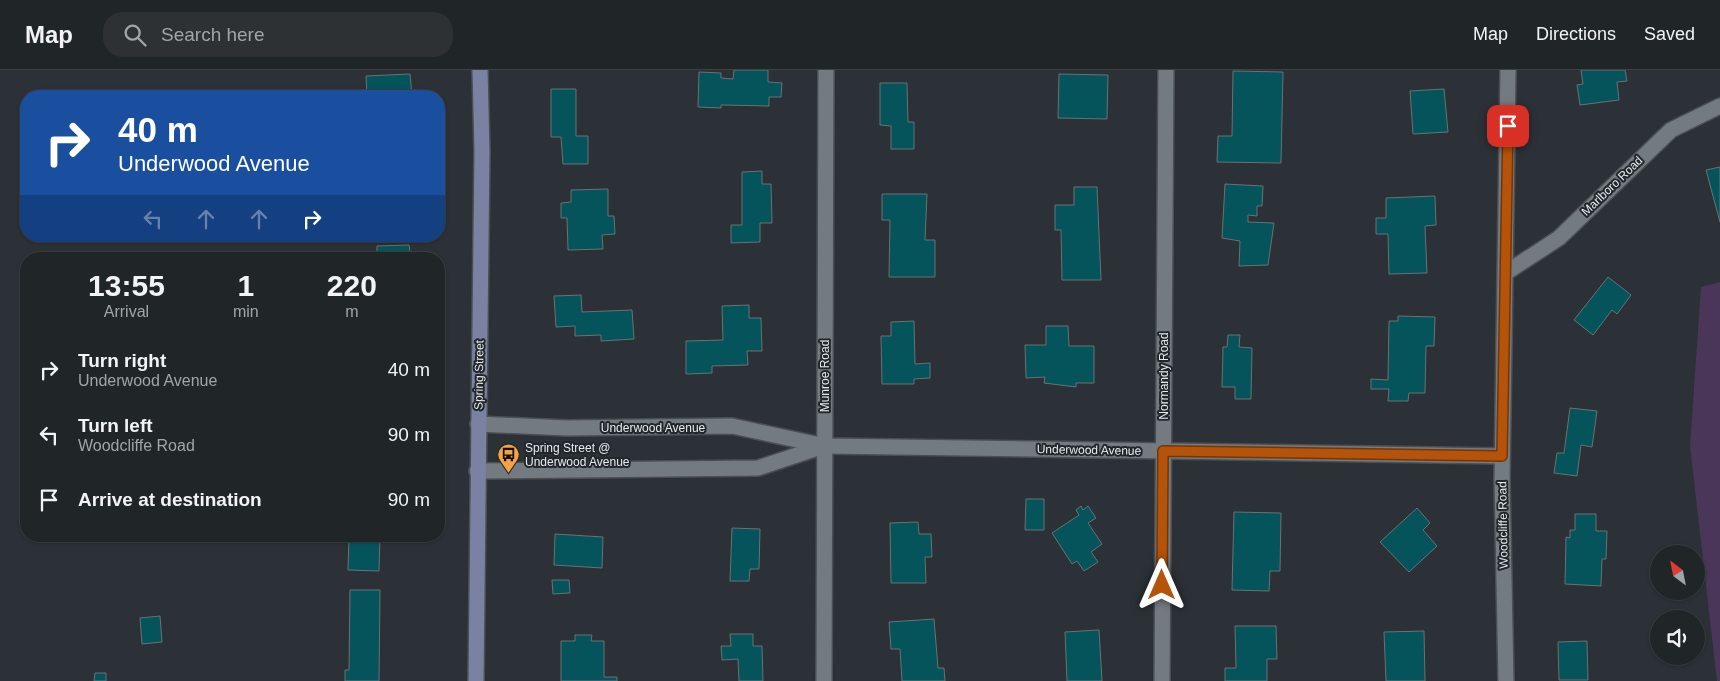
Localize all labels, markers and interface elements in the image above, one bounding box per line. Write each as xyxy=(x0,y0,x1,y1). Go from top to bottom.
search box xyxy=(103,12,453,57)
text: Map xyxy=(25,21,73,48)
icon: search xyxy=(121,21,149,49)
text: Search here xyxy=(161,24,265,45)
text: Map xyxy=(1473,24,1508,44)
text: Directions xyxy=(1536,24,1616,44)
text: Saved xyxy=(1644,24,1695,44)
pin xyxy=(1487,105,1529,147)
icon: right xyxy=(35,110,100,175)
text: 40 m xyxy=(118,110,198,149)
icon: arrive xyxy=(1494,112,1522,140)
text: Underwood Avenue xyxy=(118,151,310,176)
street label: Marlboro Road xyxy=(1579,153,1645,219)
icon: left xyxy=(139,205,167,233)
icon: ahead xyxy=(192,205,220,233)
icon: ahead xyxy=(245,205,273,233)
icon: right xyxy=(298,205,326,233)
text: 13:55 xyxy=(88,269,165,302)
text: 1 xyxy=(237,269,254,302)
text: 220 xyxy=(327,269,377,302)
text: Arrival xyxy=(104,303,149,320)
text: min xyxy=(233,303,259,320)
text: m xyxy=(345,303,358,320)
street label: Normandy Road xyxy=(1157,332,1171,420)
street label: Spring Street xyxy=(471,339,487,410)
street label: Munroe Road xyxy=(818,340,832,412)
text: Turn right xyxy=(78,350,166,371)
icon: right xyxy=(35,356,63,384)
text: 40 m xyxy=(388,359,430,380)
text: Underwood Avenue xyxy=(78,372,217,389)
text: Turn left xyxy=(78,415,153,436)
icon: left xyxy=(35,421,63,449)
street label: Underwood Avenue xyxy=(601,421,706,435)
text: 90 m xyxy=(388,424,430,445)
text: Woodcliffe Road xyxy=(78,437,195,454)
place label: Spring Street @ Underwood Avenue xyxy=(525,441,630,469)
street label: Underwood Avenue xyxy=(1037,442,1142,458)
bus stop icon: Spring Street @ Underwood Avenue xyxy=(497,443,521,474)
street label: Woodcliffe Road xyxy=(1495,481,1511,569)
icon: arrive xyxy=(35,486,63,514)
text: Arrive at destination xyxy=(78,489,262,510)
text: 90 m xyxy=(388,489,430,510)
north arrow xyxy=(1650,545,1705,600)
map controls xyxy=(1650,545,1705,665)
position arrow xyxy=(1135,558,1187,610)
button: sound xyxy=(1650,610,1705,665)

